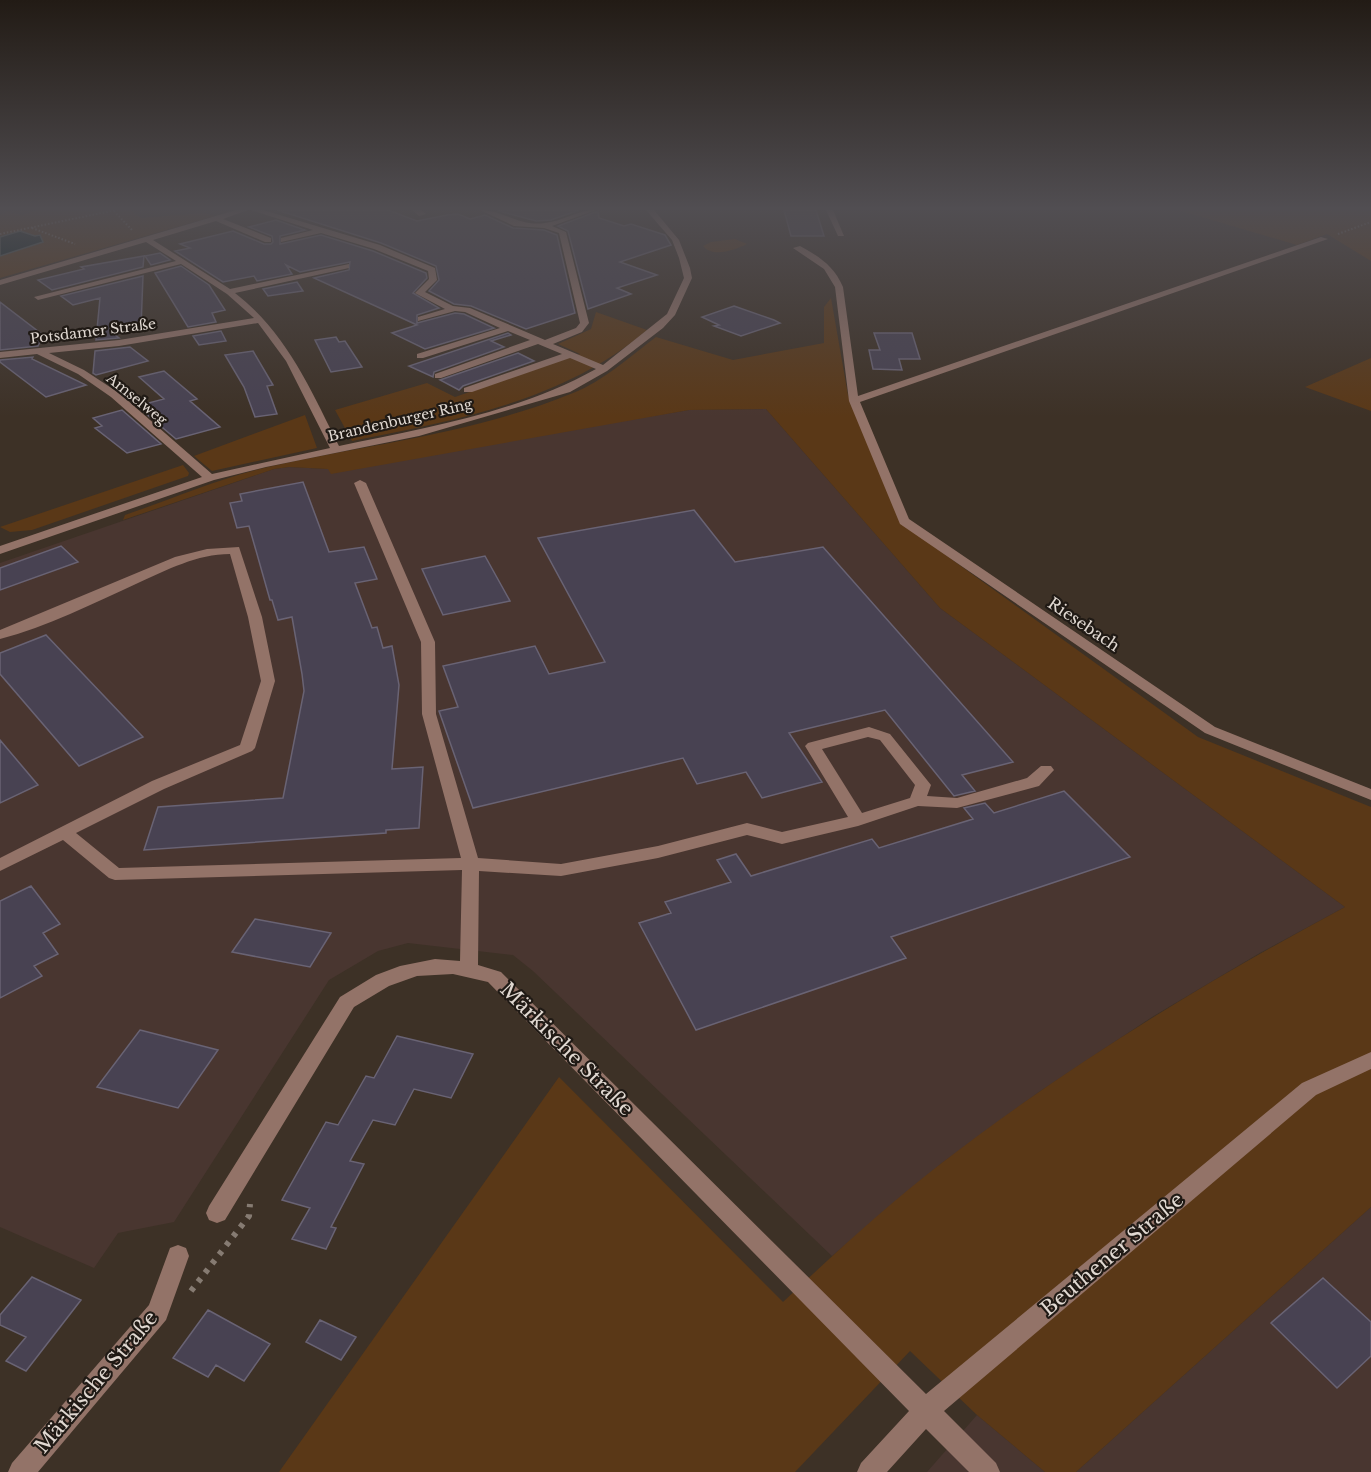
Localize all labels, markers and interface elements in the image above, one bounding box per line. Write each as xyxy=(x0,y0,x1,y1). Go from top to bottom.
street label: Potsdamer Straße xyxy=(29,314,157,348)
street label: Amselweg xyxy=(102,368,171,429)
street label: Brandenburger Ring xyxy=(326,394,475,445)
street label: Riesebach xyxy=(1044,593,1124,655)
street label: Märkische Straße xyxy=(495,977,639,1121)
street label: Beuthener Straße xyxy=(1036,1187,1188,1321)
street label: Märkische Straße xyxy=(29,1306,163,1458)

